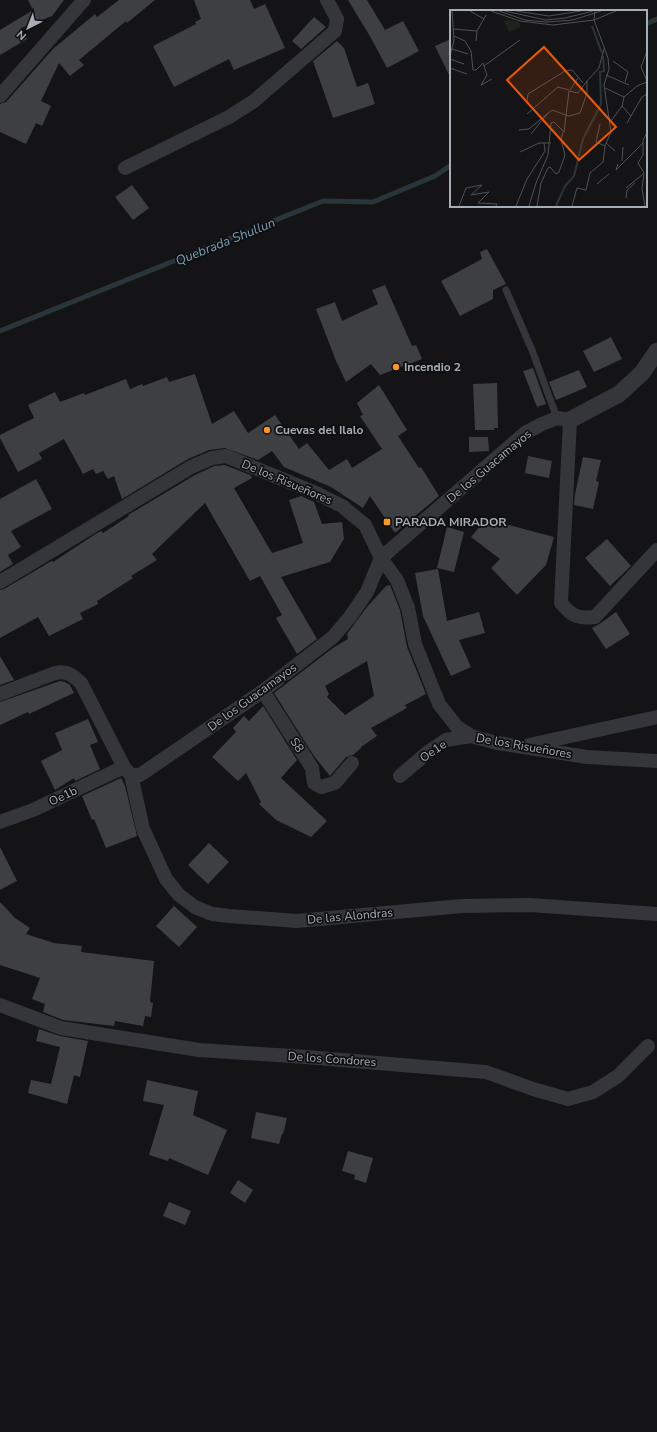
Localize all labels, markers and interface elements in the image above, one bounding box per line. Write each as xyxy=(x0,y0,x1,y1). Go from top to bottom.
north arrow xyxy=(8,8,48,48)
inset map xyxy=(450,10,647,207)
text: N xyxy=(14,27,30,43)
water label: Quebrada Shullun xyxy=(173,214,278,270)
place label: Incendio 2 xyxy=(404,359,461,375)
marker: Incendio 2 xyxy=(391,362,401,372)
place label: Cuevas del Ilalo xyxy=(275,422,364,438)
marker: Cuevas del Ilalo xyxy=(262,425,272,435)
street label: De los Guacamayos xyxy=(443,426,535,506)
street label: De los Risueñores xyxy=(239,456,335,508)
place label: PARADA MIRADOR xyxy=(395,514,507,530)
marker: PARADA MIRADOR xyxy=(382,517,392,527)
street label: De los Guacamayos xyxy=(204,659,300,735)
street label: De los Risueñores xyxy=(475,730,573,762)
street label: S8 xyxy=(286,735,308,755)
street label: Oe1e xyxy=(416,736,450,766)
street label: Oe1b xyxy=(46,782,80,810)
street label: De las Alondras xyxy=(306,904,394,928)
street label: De los Condores xyxy=(287,1048,377,1070)

